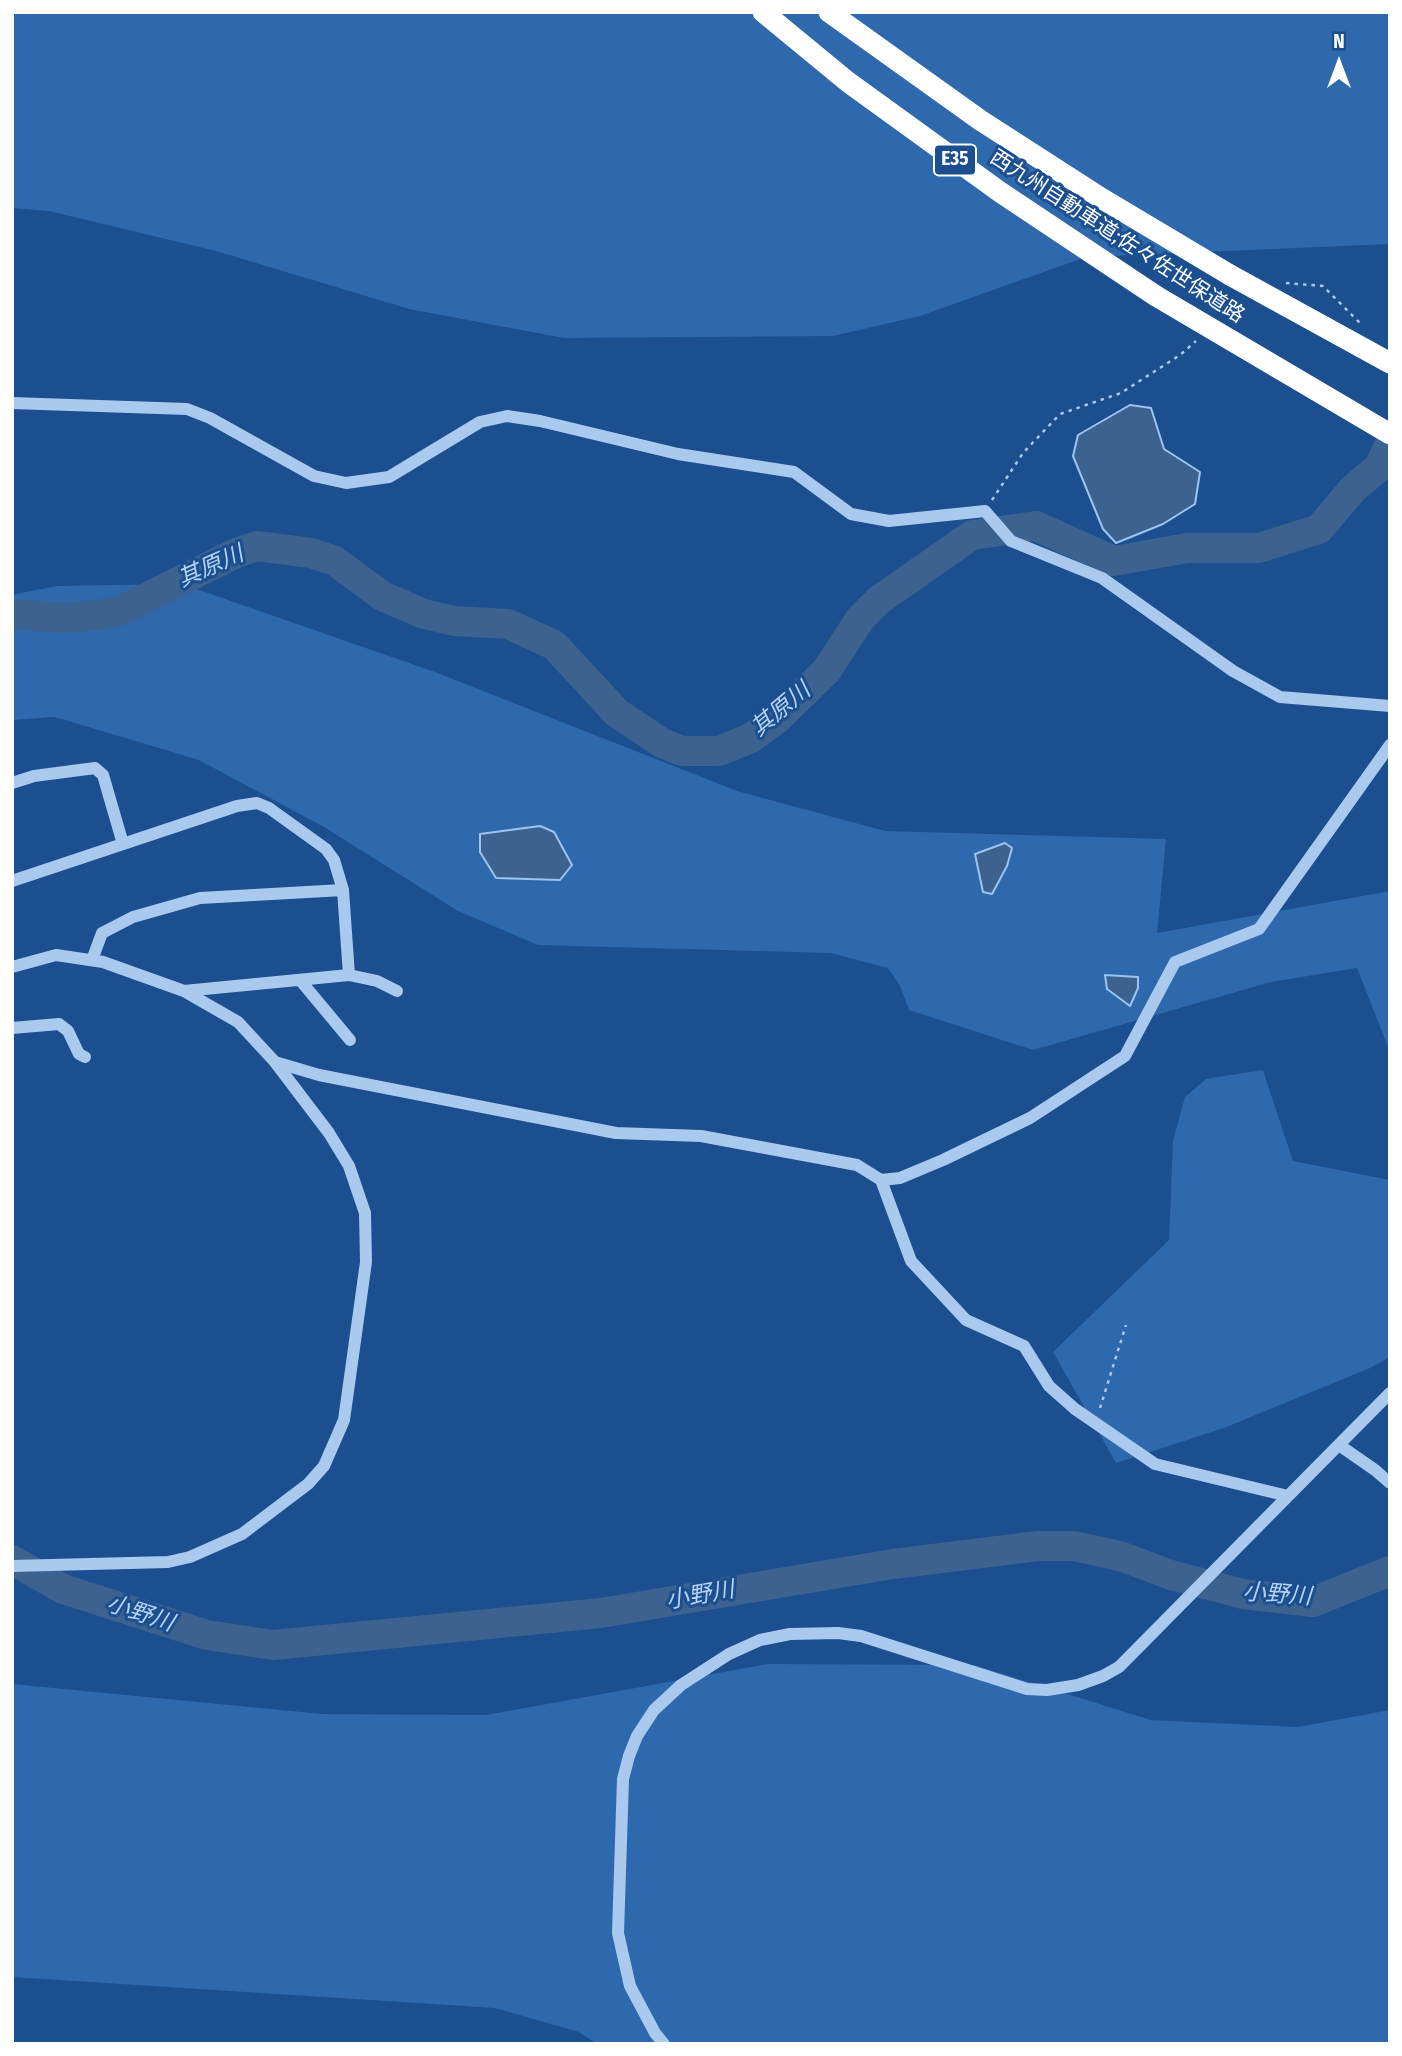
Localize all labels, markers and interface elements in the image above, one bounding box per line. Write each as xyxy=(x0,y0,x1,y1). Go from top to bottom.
north arrow xyxy=(1304,28,1374,98)
text: N xyxy=(1333,30,1345,53)
road number: E35 xyxy=(934,144,976,176)
street label: 西九州自動車道;佐々佐世保道路 xyxy=(985,145,1249,329)
water label: 其原川 xyxy=(174,540,248,594)
water label: 其原川 xyxy=(746,677,816,743)
water label: 小野川 xyxy=(664,1576,736,1616)
water label: 小野川 xyxy=(1242,1579,1312,1611)
water label: 小野川 xyxy=(103,1590,177,1638)

